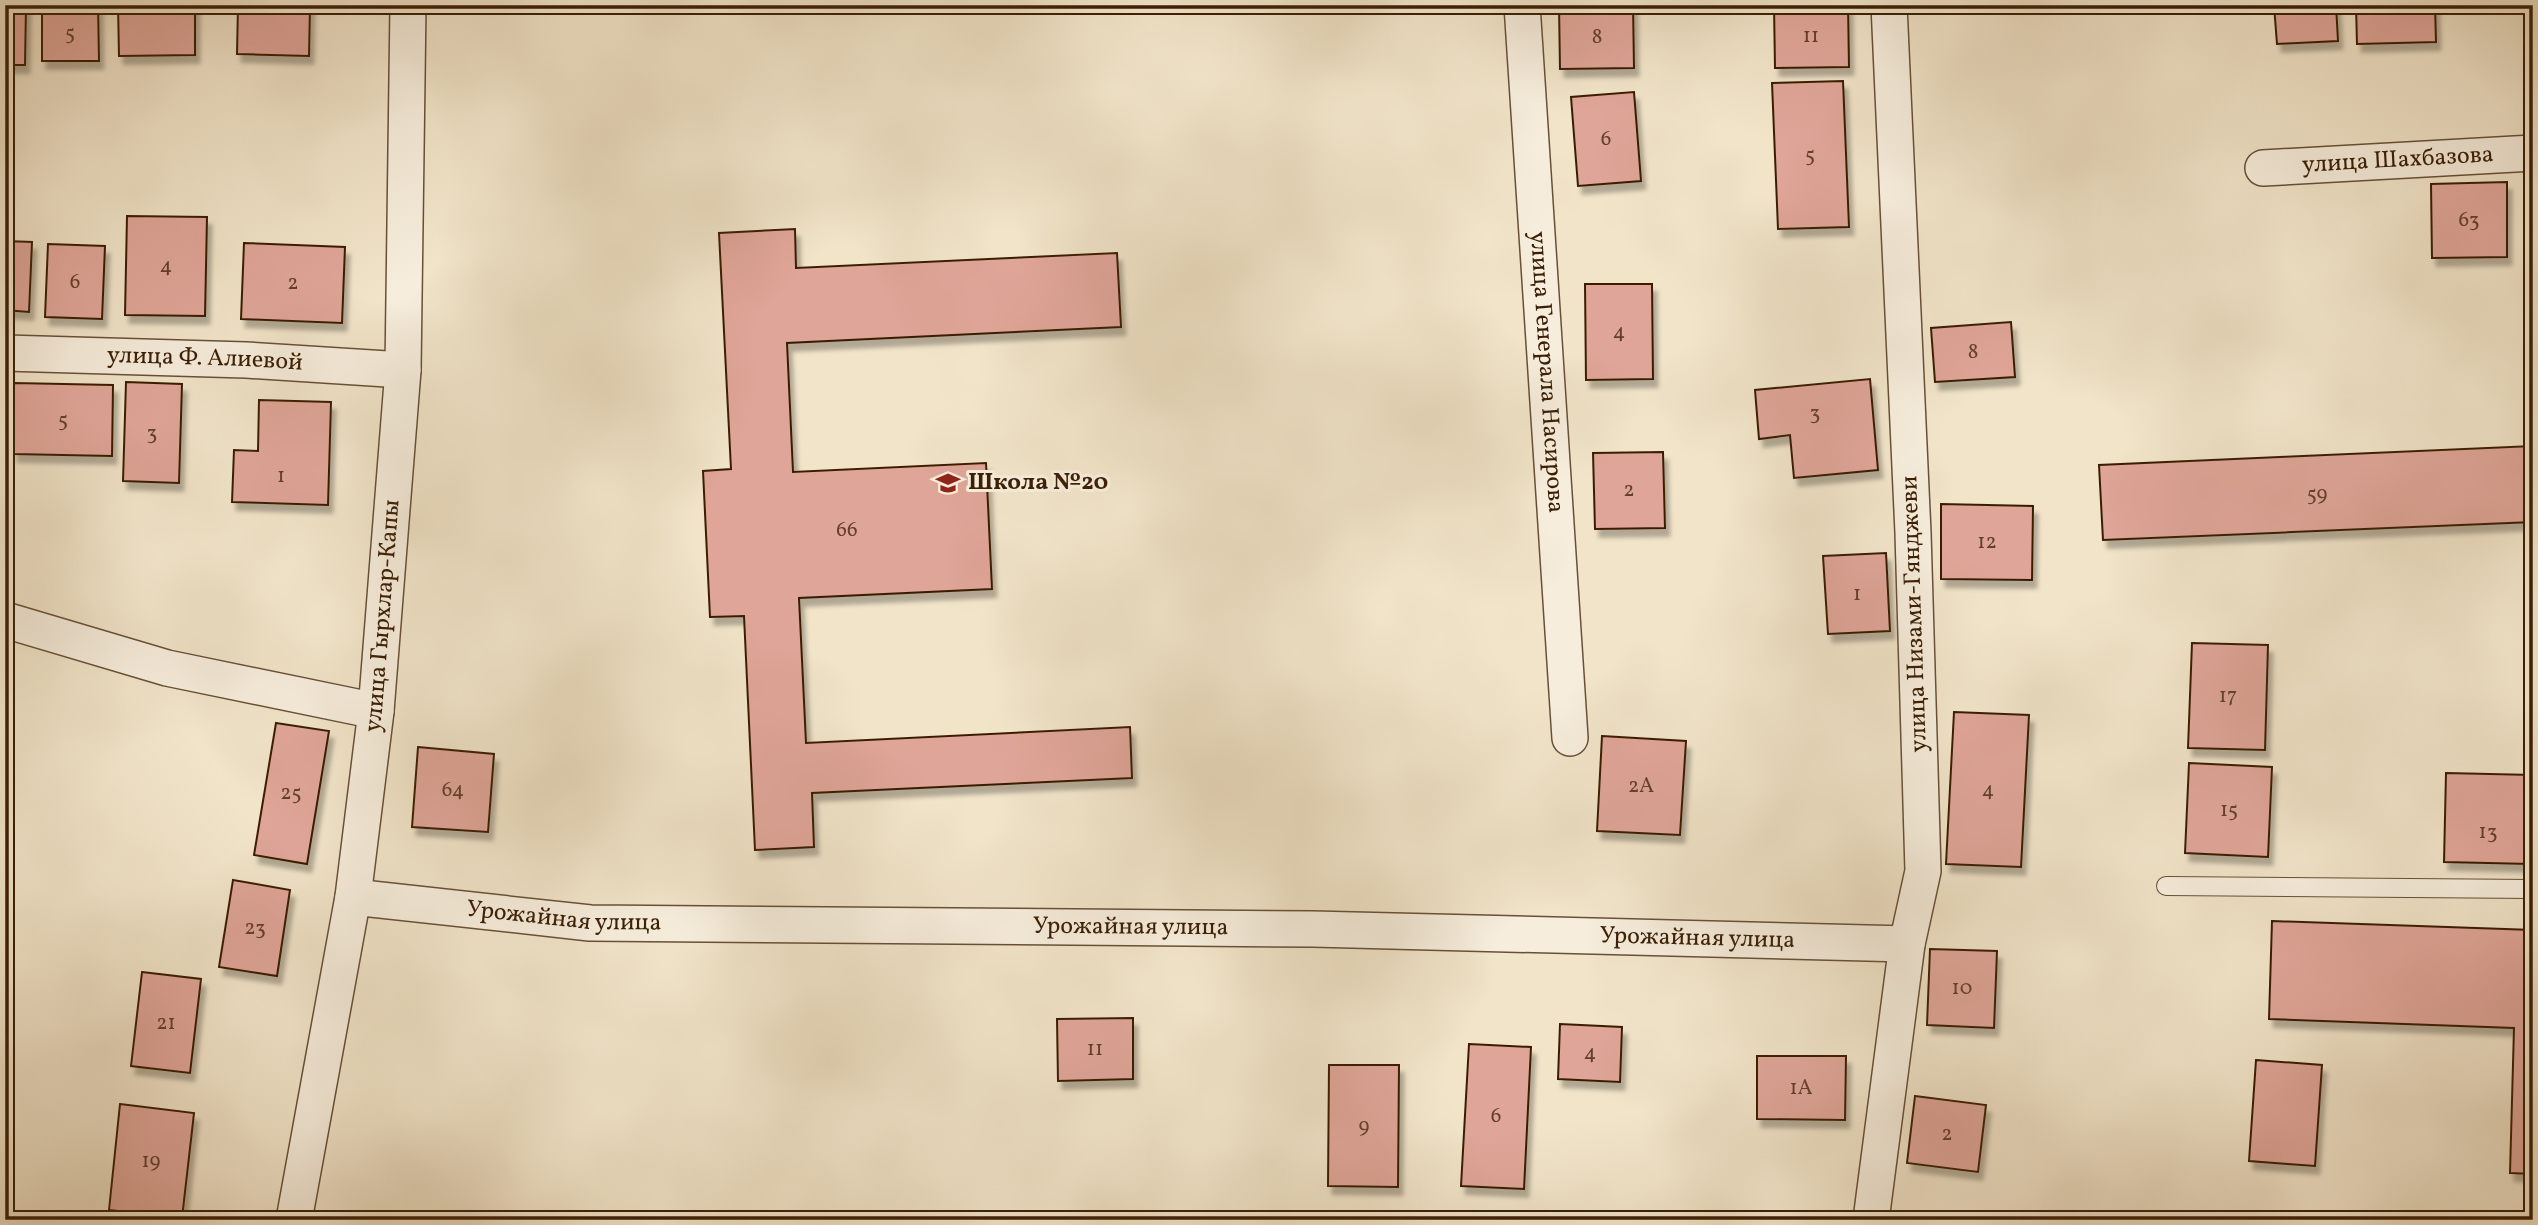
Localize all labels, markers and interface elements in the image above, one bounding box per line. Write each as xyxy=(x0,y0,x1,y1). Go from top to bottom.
house number: 5 xyxy=(65,19,75,48)
house number: 11 xyxy=(1803,22,1819,51)
house number: 8 xyxy=(1592,23,1602,52)
house number: 6 xyxy=(1601,125,1611,154)
street label: улица Шахбазова xyxy=(2301,138,2495,183)
house number: 5 xyxy=(1805,141,1815,170)
house number: 63 xyxy=(2458,206,2480,235)
street label: улица Генерала Насирова xyxy=(1520,230,1572,514)
house number: 4 xyxy=(160,252,172,281)
house number: 6 xyxy=(70,268,80,297)
house number: 2 xyxy=(287,269,299,298)
house number: 4 xyxy=(1613,318,1625,347)
house number: 8 xyxy=(1968,338,1978,367)
street label: улица Ф. Алиевой xyxy=(107,339,304,381)
house number: 3 xyxy=(1810,399,1820,428)
house number: 5 xyxy=(58,406,68,435)
house number: 3 xyxy=(147,419,157,448)
house number: 1 xyxy=(277,462,285,491)
place label: Школа №20 xyxy=(968,466,1108,500)
school or university icon: Школа №20 xyxy=(934,469,962,497)
street label: улица Низами-Гянджеви xyxy=(1893,475,1937,753)
house number: 2 xyxy=(1623,476,1635,505)
house number: 59 xyxy=(2307,480,2327,509)
street label: улица Гырхлар-Капы xyxy=(356,498,410,734)
house number: 66 xyxy=(836,516,858,545)
house number: 12 xyxy=(1977,528,1997,557)
house number: 1 xyxy=(1853,580,1861,609)
house number: 17 xyxy=(2219,682,2237,711)
house number: 2А xyxy=(1628,772,1654,801)
house number: 64 xyxy=(442,776,464,805)
house number: 4 xyxy=(1982,776,1994,805)
house number: 25 xyxy=(280,779,302,808)
house number: 15 xyxy=(2220,796,2238,825)
house number: 13 xyxy=(2479,818,2497,847)
street label: Урожайная улица xyxy=(465,893,662,941)
street label: Урожайная улица xyxy=(1033,910,1229,945)
house number: 23 xyxy=(244,914,266,943)
street label: Урожайная улица xyxy=(1599,919,1796,958)
house number: 10 xyxy=(1952,974,1972,1003)
house number: 21 xyxy=(156,1009,176,1038)
house number: 11 xyxy=(1087,1035,1103,1064)
house number: 4 xyxy=(1584,1039,1596,1068)
house number: 1А xyxy=(1790,1074,1813,1103)
house number: 6 xyxy=(1491,1102,1501,1131)
house number: 9 xyxy=(1359,1112,1370,1141)
house number: 2 xyxy=(1941,1120,1953,1149)
house number: 19 xyxy=(141,1147,161,1176)

